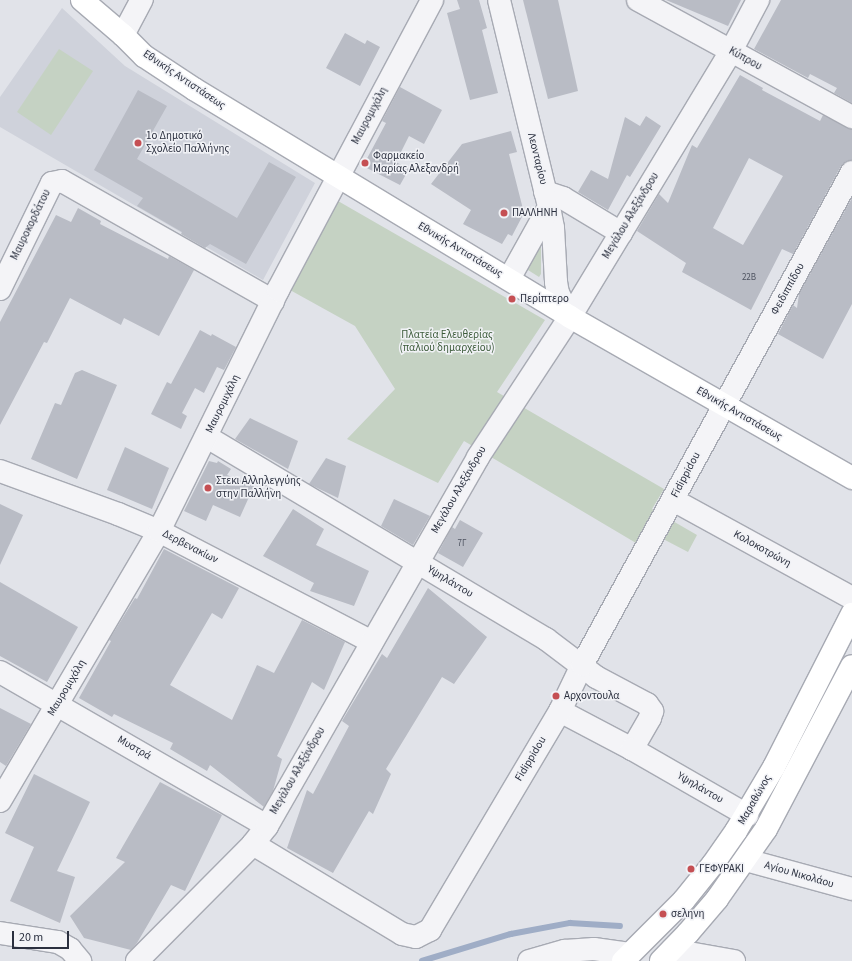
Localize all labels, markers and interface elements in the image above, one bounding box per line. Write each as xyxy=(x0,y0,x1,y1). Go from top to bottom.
street label: Κύπρου xyxy=(726,45,764,73)
street label: Εθνικής Αντιστάσεως xyxy=(140,48,228,112)
street label: Μαυρομιχάλη xyxy=(349,85,391,147)
place label: 1ο Δημοτικό Σχολείο Παλλήνης xyxy=(146,130,229,156)
street label: Λεονταρίου xyxy=(524,132,550,186)
marker: 1ο Δημοτικό Σχολείο Παλλήνης xyxy=(133,138,143,148)
place label: Φαρμακείο Μαρίας Αλεξανδρή xyxy=(373,150,459,176)
marker: Φαρμακείο Μαρίας Αλεξανδρή xyxy=(360,158,370,168)
street label: Μεγάλου Αλεξάνδρου xyxy=(600,170,662,262)
street label: Μαυροκορδάτου xyxy=(8,187,54,263)
place label: ΠΑΛΛΗΝΗ xyxy=(512,206,558,220)
marker: ΠΑΛΛΗΝΗ xyxy=(499,208,509,218)
street label: Εθνικής Αντιστάσεως xyxy=(415,219,505,281)
street label: Φειδιππίδου xyxy=(768,261,808,317)
house number: 22Β xyxy=(742,273,756,283)
place label: Περίπτερο xyxy=(520,292,569,306)
marker: Περίπτερο xyxy=(507,294,517,304)
park label: Πλατεία Ελευθερίας (παλιού δημαρχείου) xyxy=(399,329,495,355)
street label: Μαυρομιχάλη xyxy=(203,373,243,435)
street label: Εθνικής Αντιστάσεως xyxy=(694,384,784,444)
street label: Μεγάλου Αλεξάνδρου xyxy=(429,444,489,536)
street label: Fidippidou xyxy=(668,450,704,500)
place label: Στεκι Αλληλεγγύης στην Παλλήνη xyxy=(216,475,301,501)
marker: Στεκι Αλληλεγγύης στην Παλλήνη xyxy=(203,483,213,493)
street label: Δερβενακίων xyxy=(160,527,220,567)
street label: Κολοκοτρώνη xyxy=(731,528,793,570)
house number: 7Γ xyxy=(458,539,466,549)
street label: Υψηλάντου xyxy=(425,563,475,601)
street label: Μαυρομιχάλη xyxy=(45,657,89,719)
place label: Αρχοντουλα xyxy=(564,689,620,703)
marker: Αρχοντουλα xyxy=(551,691,561,701)
street label: Μεγάλου Αλεξάνδρου xyxy=(268,725,328,817)
street label: Μυστρά xyxy=(115,733,153,763)
street label: Fidippidou xyxy=(512,734,550,784)
street label: Υψηλάντου xyxy=(675,769,725,807)
street label: Μαραθώνος xyxy=(735,773,775,827)
street label: Αγίου Νικολάου xyxy=(763,859,835,891)
place label: ΓΕΦΥΡΑΚΙ xyxy=(699,862,744,876)
marker: ΓΕΦΥΡΑΚΙ xyxy=(686,864,696,874)
place label: σεληνη xyxy=(671,907,704,921)
marker: σεληνη xyxy=(658,909,668,919)
scale bar xyxy=(14,923,71,949)
text: 20 m xyxy=(19,929,43,946)

